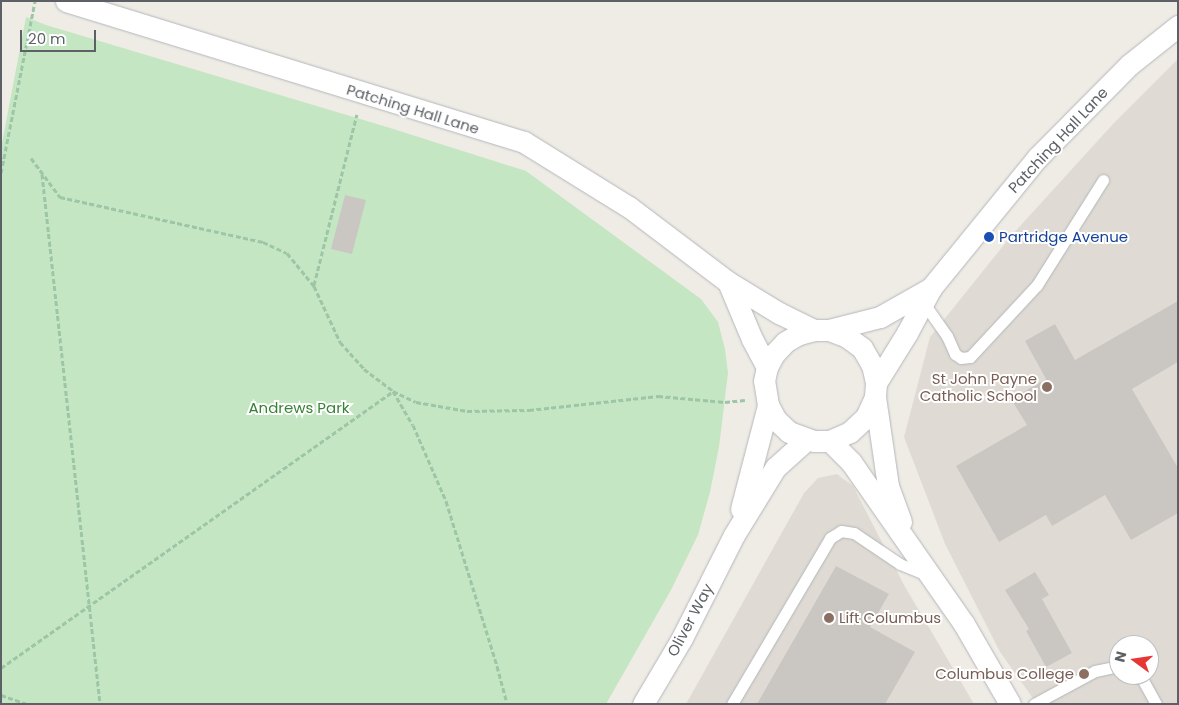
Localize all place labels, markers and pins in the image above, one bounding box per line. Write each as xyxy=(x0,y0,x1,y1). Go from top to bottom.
place label: Partridge Avenue xyxy=(999,228,1128,246)
marker: Partridge Avenue xyxy=(983,231,995,243)
place label: St John Payne Catholic School xyxy=(920,369,1037,404)
marker: St John Payne Catholic School xyxy=(1041,381,1053,393)
place label: Lift Columbus xyxy=(839,609,941,627)
marker: Lift Columbus xyxy=(823,612,835,624)
place label: Columbus College xyxy=(935,665,1074,683)
marker: Columbus College xyxy=(1078,668,1090,680)

